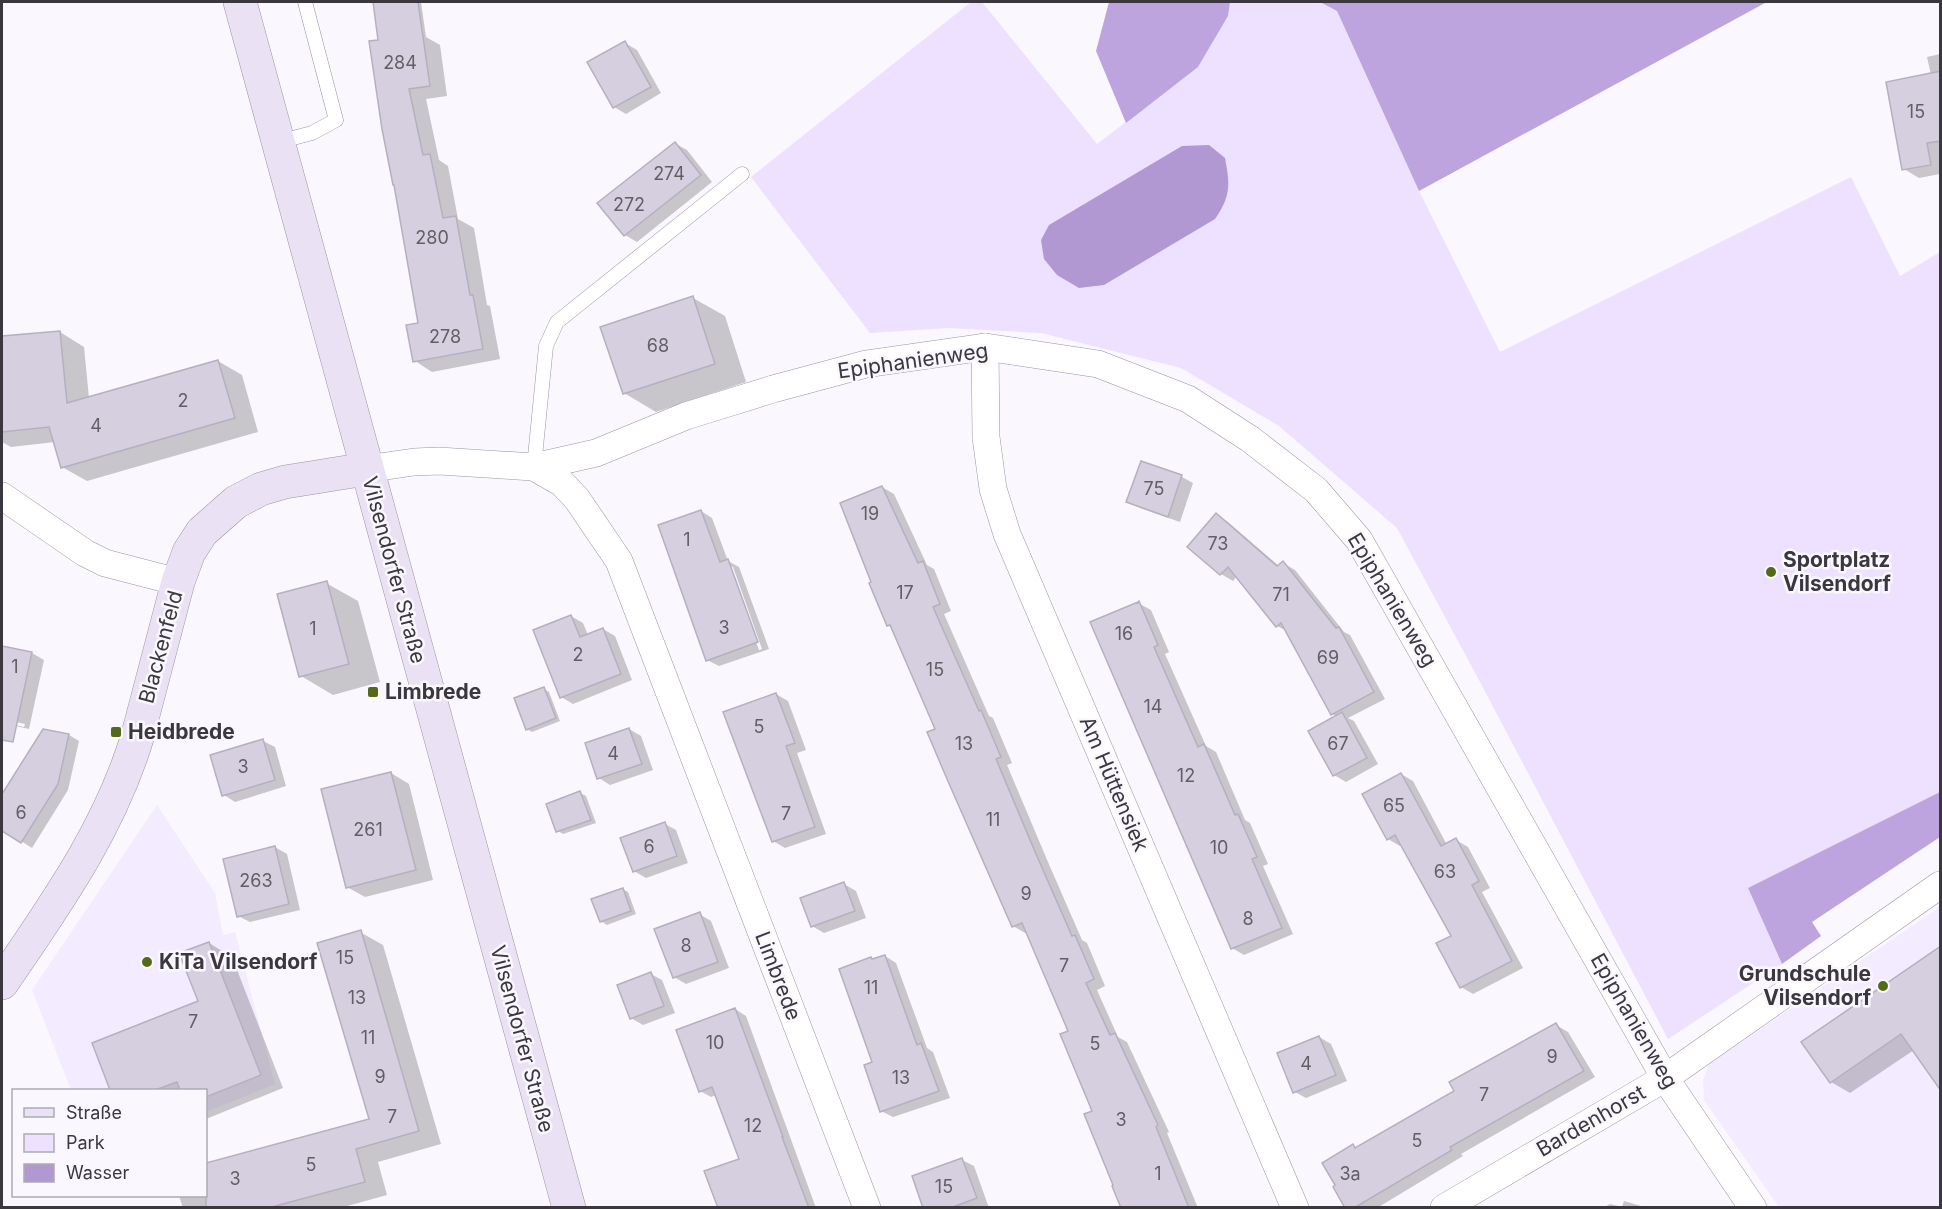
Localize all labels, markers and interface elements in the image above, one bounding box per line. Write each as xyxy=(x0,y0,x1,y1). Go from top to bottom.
house number: 284 xyxy=(383,52,417,73)
house number: 15 xyxy=(1907,101,1925,122)
house number: 274 xyxy=(653,163,685,184)
house number: 272 xyxy=(613,194,645,215)
house number: 280 xyxy=(415,227,449,248)
house number: 278 xyxy=(429,326,461,347)
house number: 68 xyxy=(647,335,669,356)
street label: Epiphanienweg xyxy=(836,338,990,383)
house number: 2 xyxy=(178,390,188,411)
house number: 4 xyxy=(90,415,102,436)
street label: Vilsendorfer Straße xyxy=(357,474,431,666)
house number: 75 xyxy=(1144,478,1164,499)
house number: 19 xyxy=(861,503,879,524)
street label: Epiphanienweg xyxy=(1343,528,1442,671)
house number: 1 xyxy=(683,529,691,550)
house number: 73 xyxy=(1207,533,1229,554)
place label: Sportplatz Vilsendorf xyxy=(1783,547,1891,596)
marker: Sportplatz Vilsendorf xyxy=(1764,565,1778,579)
house number: 17 xyxy=(896,582,914,603)
house number: 71 xyxy=(1272,584,1290,605)
street label: Blackenfeld xyxy=(133,588,188,706)
house number: 3 xyxy=(718,617,730,638)
house number: 1 xyxy=(309,618,317,639)
house number: 16 xyxy=(1115,623,1133,644)
house number: 2 xyxy=(573,644,583,665)
house number: 69 xyxy=(1317,647,1339,668)
house number: 1 xyxy=(11,656,19,677)
house number: 15 xyxy=(926,659,944,680)
place label: Limbrede xyxy=(385,679,481,704)
marker: Limbrede xyxy=(366,685,380,699)
house number: 14 xyxy=(1144,696,1162,717)
street label: Am Hüttensiek xyxy=(1075,712,1154,856)
house number: 5 xyxy=(754,716,764,737)
place label: Heidbrede xyxy=(128,719,235,744)
marker: Heidbrede xyxy=(109,725,123,739)
house number: 13 xyxy=(955,733,973,754)
house number: 67 xyxy=(1327,733,1349,754)
house number: 4 xyxy=(607,743,619,764)
house number: 3 xyxy=(237,756,249,777)
house number: 12 xyxy=(1177,765,1195,786)
house number: 65 xyxy=(1383,795,1405,816)
house number: 6 xyxy=(15,802,27,823)
house number: 7 xyxy=(781,803,791,824)
house number: 11 xyxy=(986,809,1000,830)
house number: 261 xyxy=(353,819,383,840)
house number: 6 xyxy=(643,836,655,857)
house number: 10 xyxy=(1210,837,1228,858)
house number: 63 xyxy=(1434,861,1456,882)
house number: 263 xyxy=(239,870,273,891)
house number: 9 xyxy=(1020,883,1032,904)
house number: 8 xyxy=(1242,908,1254,929)
street label: Limbrede xyxy=(750,928,807,1024)
house number: 8 xyxy=(680,935,692,956)
street label: Vilsendorfer Straße xyxy=(485,943,559,1135)
house number: 15 xyxy=(336,947,354,968)
place label: KiTa Vilsendorf xyxy=(159,949,318,974)
street label: Epiphanienweg xyxy=(1586,949,1683,1093)
marker: KiTa Vilsendorf xyxy=(140,955,154,969)
house number: 7 xyxy=(1059,955,1069,976)
place label: Grundschule Vilsendorf xyxy=(1739,961,1872,1010)
house number: 11 xyxy=(864,977,878,998)
marker: Grundschule Vilsendorf xyxy=(1876,979,1890,993)
house number: 13 xyxy=(348,987,366,1008)
house number: 7 xyxy=(188,1011,198,1032)
house number: 11 xyxy=(361,1027,375,1048)
house number: 10 xyxy=(706,1032,724,1053)
house number: 5 xyxy=(1090,1033,1100,1054)
house number: 9 xyxy=(1546,1046,1558,1067)
house number: 4 xyxy=(1300,1053,1312,1074)
house number: 9 xyxy=(374,1066,386,1087)
house number: 13 xyxy=(892,1067,910,1088)
street label: Bardenhorst xyxy=(1532,1079,1650,1162)
house number: 7 xyxy=(1479,1084,1489,1105)
legend xyxy=(12,1089,207,1197)
text: Straße xyxy=(66,1102,122,1123)
house number: 7 xyxy=(387,1106,397,1127)
house number: 3 xyxy=(1115,1109,1127,1130)
house number: 12 xyxy=(744,1115,762,1136)
house number: 5 xyxy=(1412,1130,1422,1151)
text: Park xyxy=(66,1132,105,1153)
house number: 5 xyxy=(306,1154,316,1175)
text: Wasser xyxy=(66,1162,129,1183)
house number: 1 xyxy=(1154,1163,1162,1184)
house number: 3a xyxy=(1339,1163,1361,1184)
house number: 3 xyxy=(229,1168,241,1189)
house number: 15 xyxy=(935,1176,953,1197)

